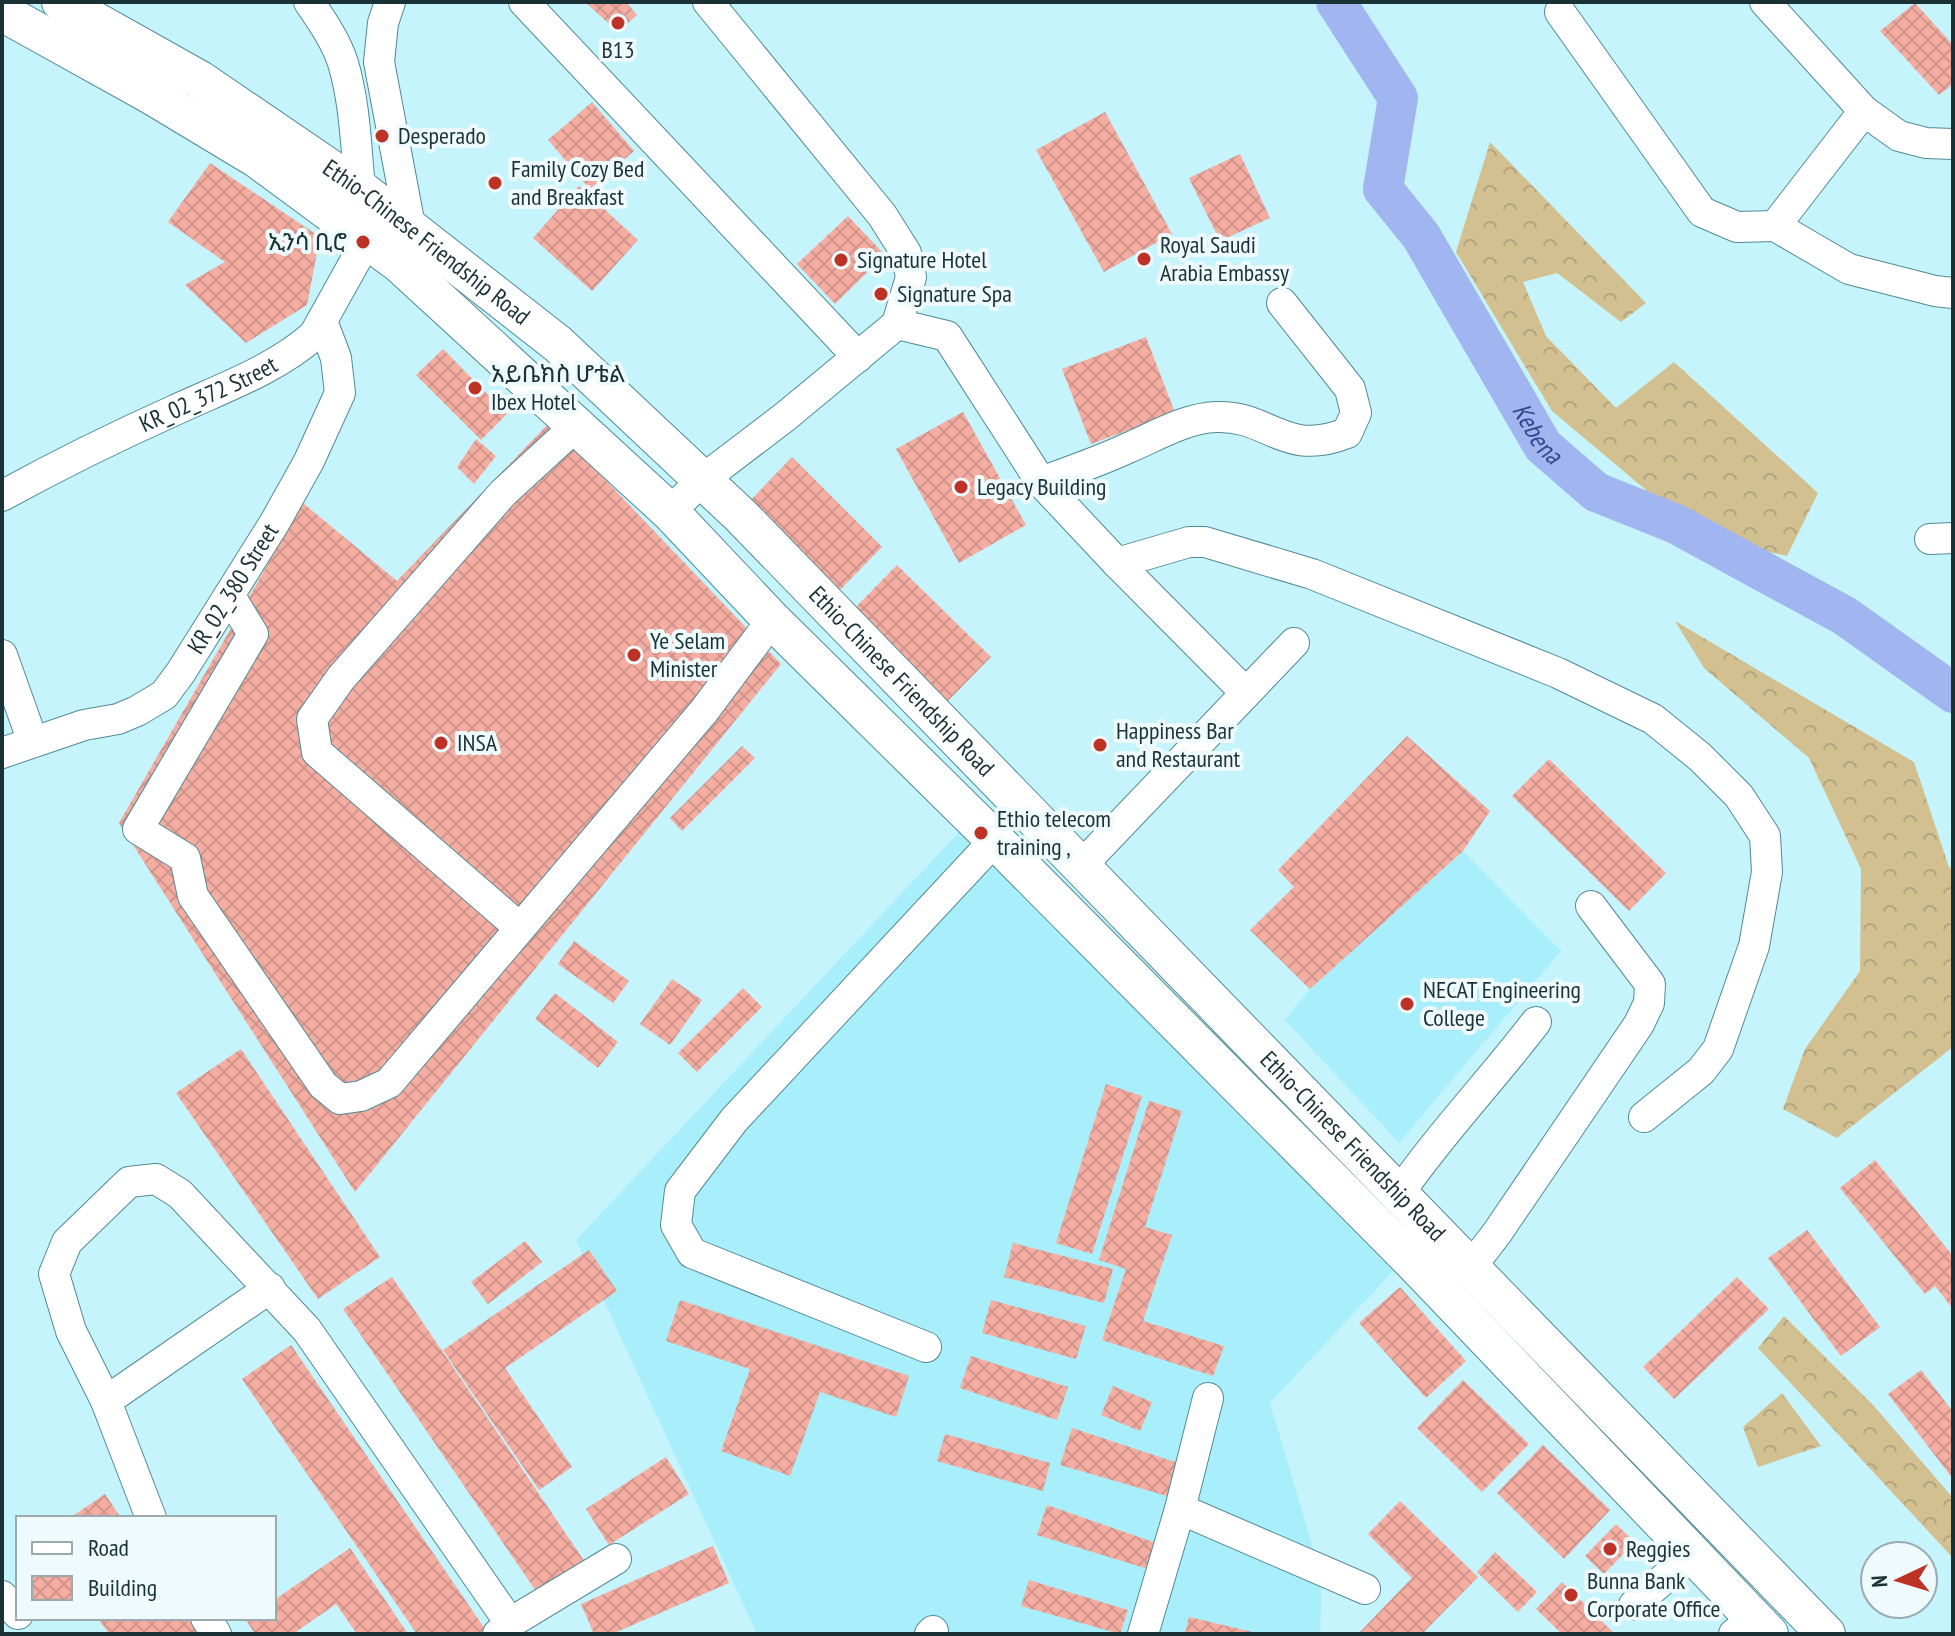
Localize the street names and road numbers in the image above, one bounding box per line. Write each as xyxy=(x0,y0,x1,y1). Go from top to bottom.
street label: Ethio-Chinese Friendship Road xyxy=(317,152,537,331)
street label: KR_02_372 Street xyxy=(134,349,283,439)
street label: KR_02_380 Street xyxy=(180,517,285,660)
street label: Ethio-Chinese Friendship Road xyxy=(802,579,1001,783)
street label: Ethio-Chinese Friendship Road xyxy=(1254,1044,1453,1248)

